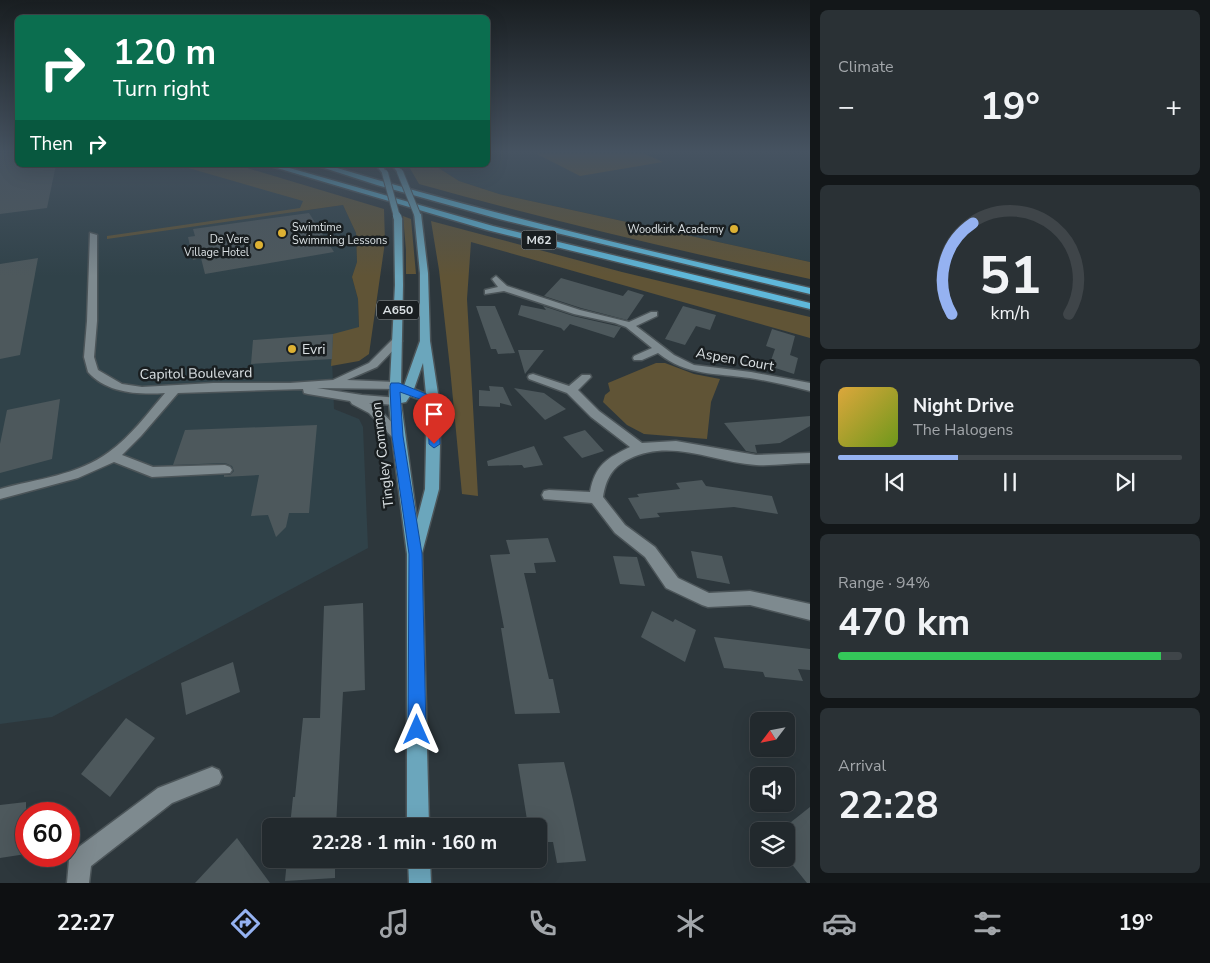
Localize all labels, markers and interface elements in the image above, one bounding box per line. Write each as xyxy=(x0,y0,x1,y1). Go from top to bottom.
text: 120 m xyxy=(113,29,216,76)
icon: right xyxy=(30,35,95,100)
text: Climate xyxy=(838,56,893,78)
text: Turn right xyxy=(113,74,209,104)
text: 19° xyxy=(980,81,1040,132)
text: − xyxy=(838,88,855,126)
text: + xyxy=(1165,88,1182,126)
icon: right xyxy=(83,130,111,158)
text: Then xyxy=(30,131,73,157)
place label: Swimtime Swimming Lessons xyxy=(292,220,387,248)
place label: Woodkirk Academy xyxy=(627,222,724,237)
marker: Woodkirk Academy xyxy=(728,223,740,235)
marker: Swimtime Swimming Lessons xyxy=(276,227,288,239)
road number: M62 xyxy=(522,230,556,250)
place label: De Vere Village Hotel xyxy=(183,232,250,260)
marker: De Vere Village Hotel xyxy=(253,239,265,251)
text: 51 xyxy=(979,240,1041,311)
road number: A650 xyxy=(377,300,419,320)
text: km/h xyxy=(990,301,1030,325)
place label: Evri xyxy=(302,340,326,359)
marker: Evri xyxy=(286,343,298,355)
street label: Aspen Court xyxy=(694,343,775,376)
street label: Capitol Boulevard xyxy=(140,363,252,384)
pin xyxy=(413,393,455,444)
text: Night Drive xyxy=(913,393,1014,419)
icon: arrive xyxy=(420,400,448,428)
street label: Tingley Common xyxy=(367,401,398,509)
text: The Halogens xyxy=(913,419,1013,441)
icon: previous xyxy=(881,468,909,496)
icon: pause xyxy=(996,468,1024,496)
icon: next xyxy=(1111,468,1139,496)
text: Range · 94% xyxy=(838,572,930,594)
text: 470 km xyxy=(838,597,970,648)
position arrow xyxy=(390,703,442,755)
north arrow xyxy=(750,712,795,758)
map controls xyxy=(750,712,795,867)
text: Arrival xyxy=(838,755,886,777)
button: sound xyxy=(750,767,795,812)
text: 22:28 xyxy=(838,780,939,831)
speed limit sign: 60 xyxy=(15,802,80,867)
button: layers xyxy=(750,822,795,867)
text: 22:28 · 1 min · 160 m xyxy=(312,830,497,856)
icon: directions xyxy=(228,906,263,941)
icon: music xyxy=(377,906,412,941)
icon: phone xyxy=(525,906,560,941)
icon: climate xyxy=(673,906,708,941)
icon: car xyxy=(822,906,857,941)
icon: filters xyxy=(970,906,1005,941)
text: 22:27 xyxy=(57,908,115,938)
text: 19° xyxy=(1118,908,1153,938)

